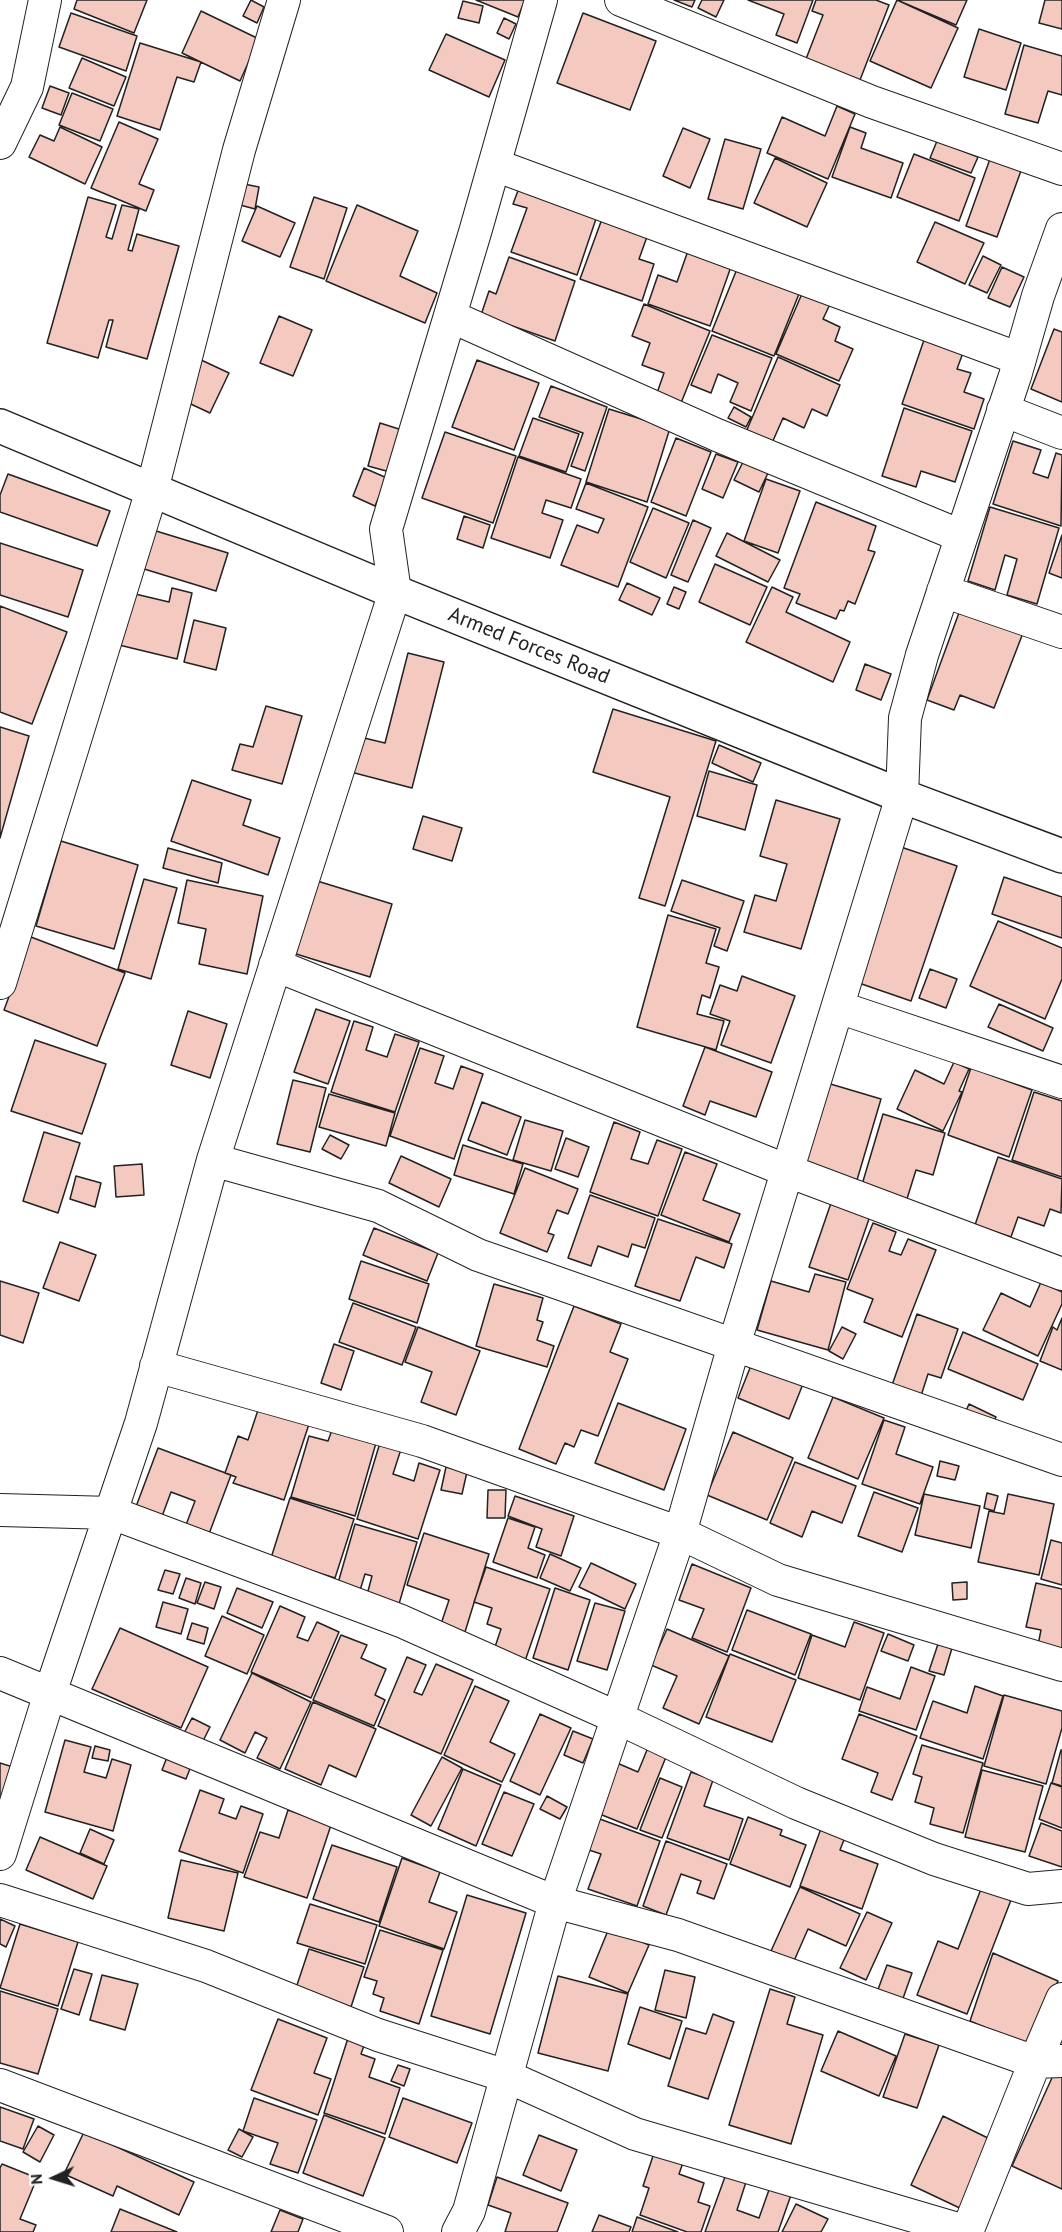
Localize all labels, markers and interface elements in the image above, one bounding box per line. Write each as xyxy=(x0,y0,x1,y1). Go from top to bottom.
street label: Armed Forces Road xyxy=(445,602,613,690)
north arrow xyxy=(24,2148,84,2208)
text: N xyxy=(26,2173,46,2185)

